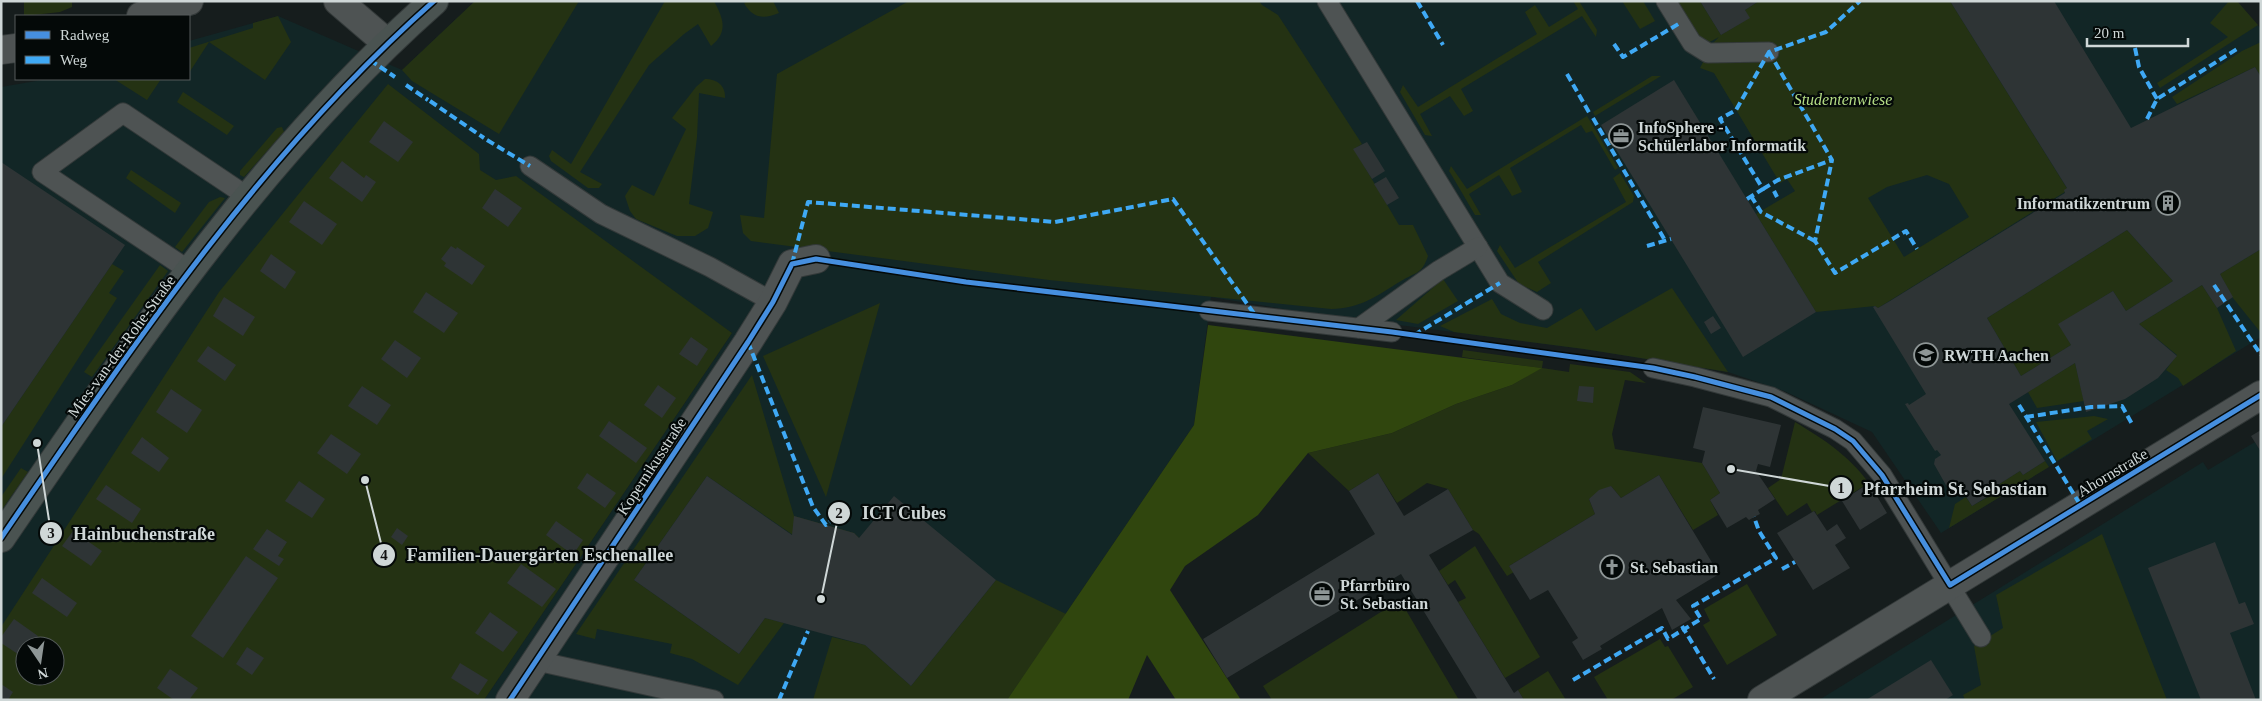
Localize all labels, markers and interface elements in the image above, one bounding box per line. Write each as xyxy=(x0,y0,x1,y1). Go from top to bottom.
legend xyxy=(15,15,190,80)
scale bar xyxy=(2087,15,2188,47)
text: 20 m xyxy=(2094,25,2125,41)
text: Radweg xyxy=(60,27,110,43)
text: Weg xyxy=(60,52,88,68)
park label: Studentenwiese xyxy=(1794,91,1892,108)
place label: InfoSphere - Schülerlabor Informatik xyxy=(1638,119,1806,154)
office icon: InfoSphere - Schülerlabor Informatik xyxy=(1608,123,1634,149)
building icon: Informatikzentrum xyxy=(2155,190,2181,216)
place label: Informatikzentrum xyxy=(2017,195,2151,212)
street label: Mies-van-der-Rohe-Straße xyxy=(64,272,179,421)
school or university icon: RWTH Aachen xyxy=(1913,342,1939,368)
place label: RWTH Aachen xyxy=(1944,347,2049,364)
street label: Kopernikusstraße xyxy=(614,414,690,519)
street label: Ahornstraße xyxy=(2074,445,2151,500)
callout: Pfarrheim St. Sebastian xyxy=(1829,472,2057,505)
text: Pfarrheim St. Sebastian xyxy=(1863,479,2047,499)
text: 1 xyxy=(1837,480,1845,496)
callout: ICT Cubes xyxy=(827,496,957,529)
text: ICT Cubes xyxy=(862,503,946,523)
text: 2 xyxy=(835,505,843,521)
callout: Hainbuchenstraße xyxy=(38,517,225,550)
text: Hainbuchenstraße xyxy=(73,524,215,544)
text: 3 xyxy=(47,525,55,541)
callout: Familien-Dauergärten Eschenallee xyxy=(372,538,683,571)
text: Familien-Dauergärten Eschenallee xyxy=(407,545,673,565)
text: 4 xyxy=(380,547,388,563)
church icon: St. Sebastian xyxy=(1599,554,1625,580)
place label: St. Sebastian xyxy=(1630,559,1718,576)
place label: Pfarrbüro St. Sebastian xyxy=(1340,577,1428,612)
office icon: Pfarrbüro St. Sebastian xyxy=(1309,581,1335,607)
north arrow xyxy=(15,636,65,686)
text: N xyxy=(36,665,49,682)

